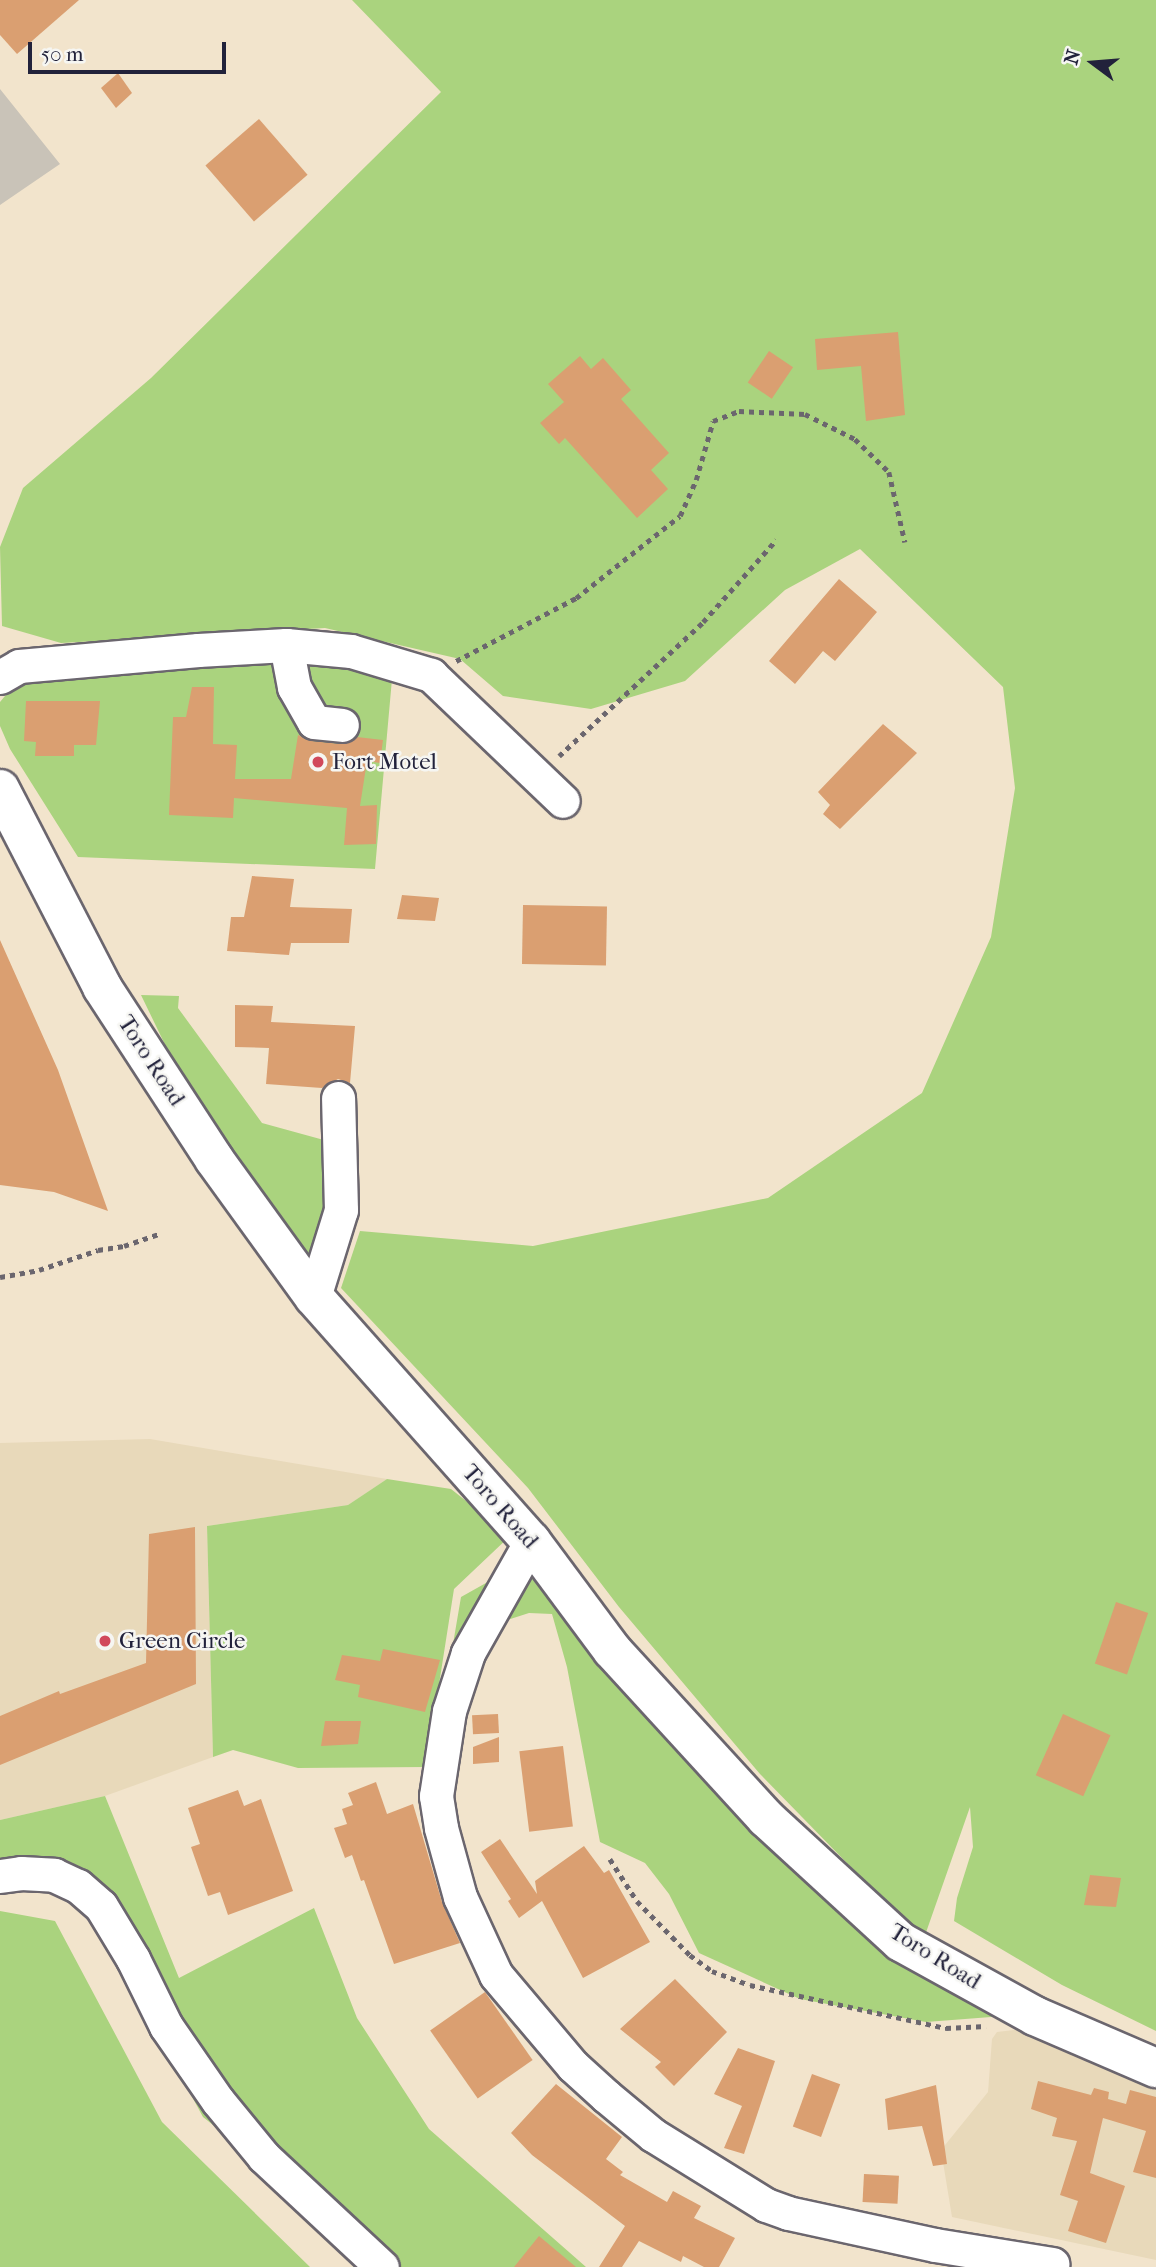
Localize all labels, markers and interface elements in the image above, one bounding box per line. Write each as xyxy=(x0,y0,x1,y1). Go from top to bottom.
scale bar xyxy=(32,28,229,72)
north arrow xyxy=(1058,28,1128,98)
text: 50 m xyxy=(41,42,84,66)
text: N xyxy=(1060,47,1085,67)
place label: Fort Motel xyxy=(332,748,437,776)
marker: Fort Motel xyxy=(310,754,326,770)
street label: Toro Road xyxy=(112,1011,190,1111)
street label: Toro Road xyxy=(456,1459,544,1555)
place label: Green Circle xyxy=(119,1627,245,1655)
marker: Green Circle xyxy=(97,1633,113,1649)
street label: Toro Road xyxy=(884,1918,986,1996)

